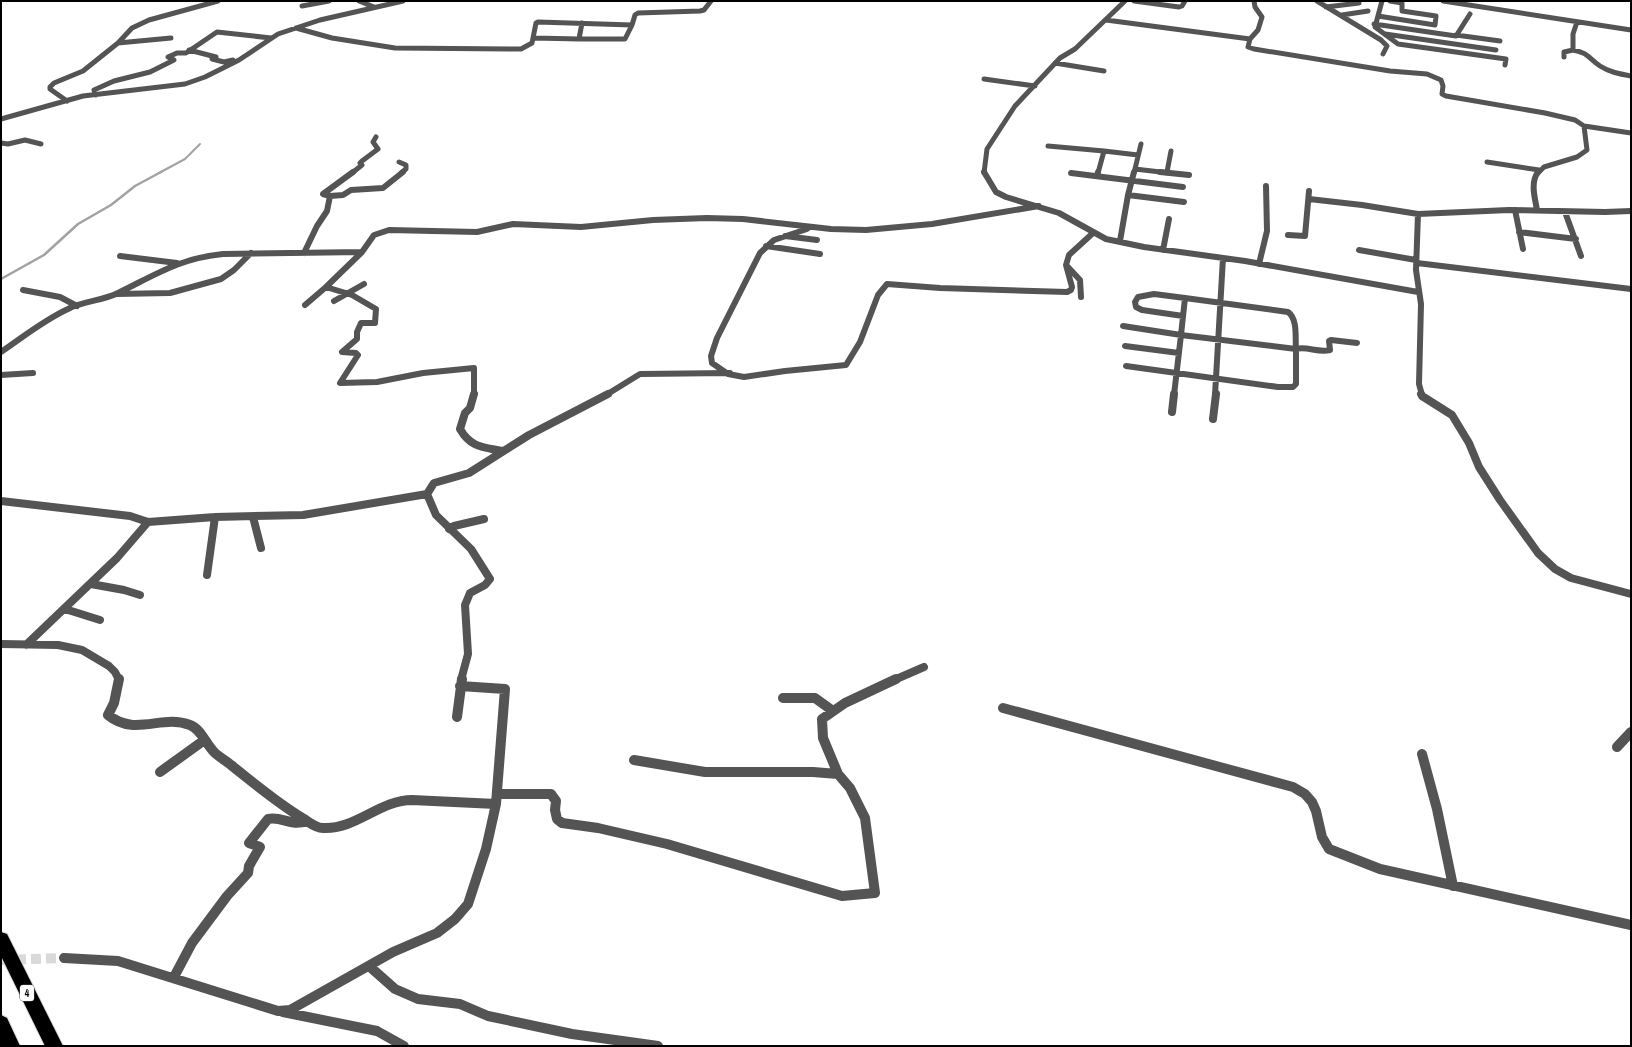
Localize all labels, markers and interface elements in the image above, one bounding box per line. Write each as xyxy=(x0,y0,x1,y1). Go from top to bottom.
road number: 4 xyxy=(20,985,34,1001)

